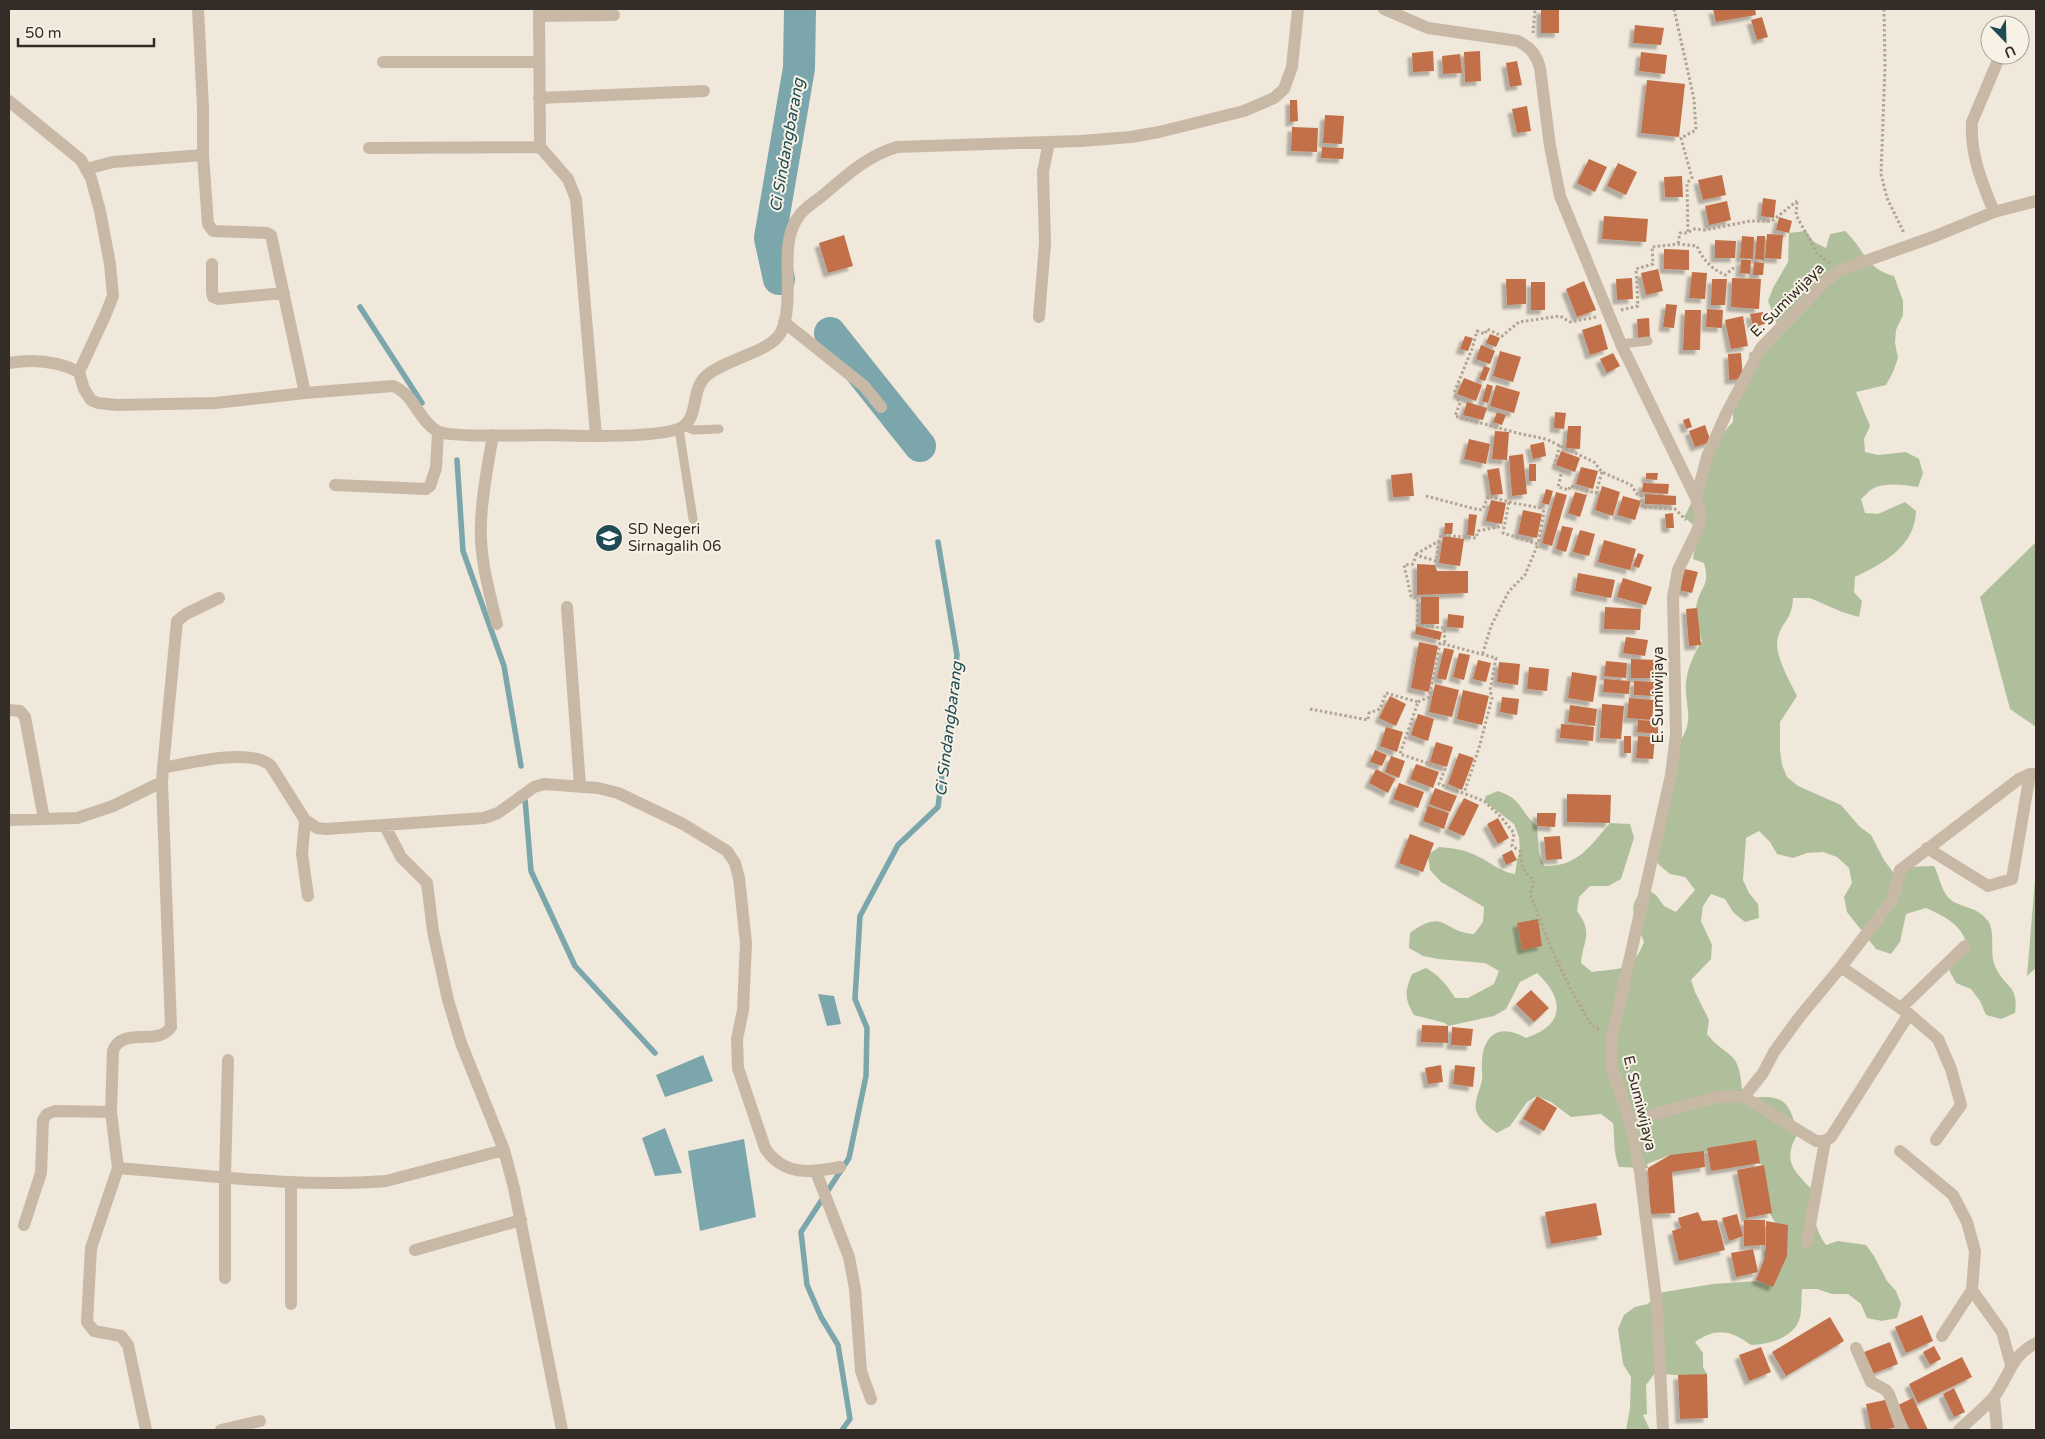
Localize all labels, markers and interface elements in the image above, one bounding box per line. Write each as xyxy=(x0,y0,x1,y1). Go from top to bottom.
scale bar xyxy=(18,15,154,47)
north arrow xyxy=(1980,15,2030,65)
text: 50 m xyxy=(25,24,62,42)
text: U xyxy=(2002,42,2018,61)
water label: Ci Sindangbarang xyxy=(765,76,809,214)
street label: E. Sumiwijaya xyxy=(1746,259,1828,341)
place label: SD Negeri Sirnagalih 06 xyxy=(628,520,721,555)
school or university icon: SD Negeri Sirnagalih 06 xyxy=(594,523,624,553)
street label: E. Sumiwijaya xyxy=(1649,646,1667,744)
water label: Ci Sindangbarang xyxy=(931,660,967,798)
street label: E. Sumiwijaya xyxy=(1620,1054,1660,1152)

